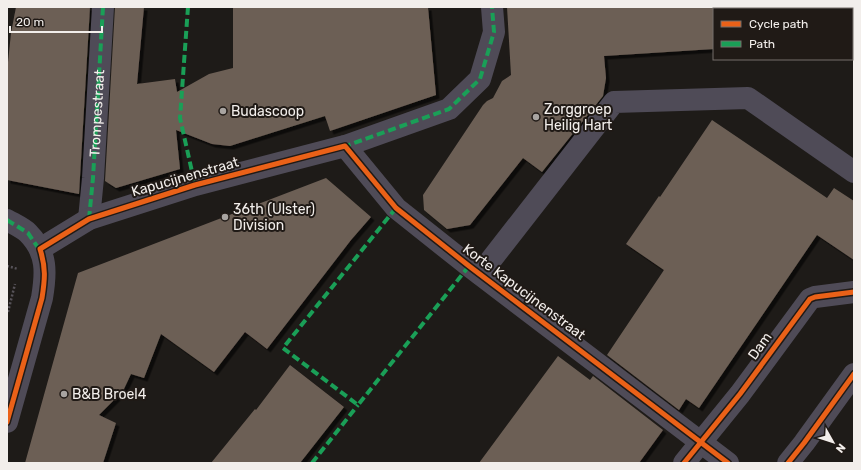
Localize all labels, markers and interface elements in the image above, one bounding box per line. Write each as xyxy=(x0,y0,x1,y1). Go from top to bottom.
scale bar xyxy=(10,8,102,34)
legend xyxy=(713,8,853,60)
text: 20 m xyxy=(16,15,44,29)
text: Cycle path xyxy=(749,17,808,31)
text: Path xyxy=(749,37,775,51)
street label: Trompestraat xyxy=(86,69,108,158)
place label: Zorggroep Heilig Hart xyxy=(544,101,613,134)
place label: Budascoop xyxy=(231,103,304,120)
marker: Budascoop xyxy=(218,106,228,116)
marker: Zorggroep Heilig Hart xyxy=(531,112,541,122)
street label: Kapucijnenstraat xyxy=(129,153,241,200)
place label: 36th (Ulster) Division xyxy=(233,201,315,234)
marker: 36th (Ulster) Division xyxy=(220,212,230,222)
street label: Korte Kapucijnenstraat xyxy=(459,240,589,344)
street label: Dam xyxy=(744,329,776,363)
place label: B&B Broel4 xyxy=(72,386,147,403)
marker: B&B Broel4 xyxy=(59,389,69,399)
north arrow xyxy=(813,422,853,462)
text: N xyxy=(833,441,848,455)

